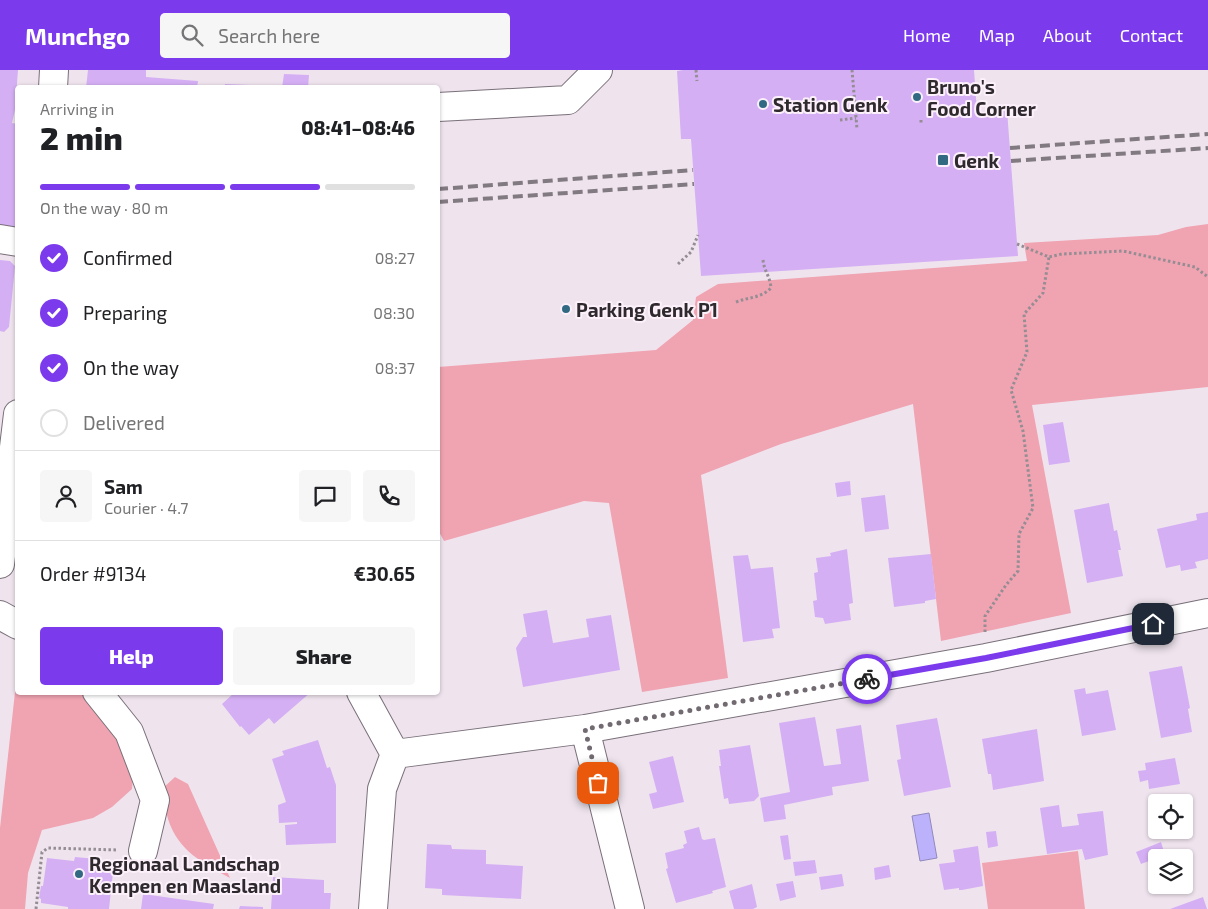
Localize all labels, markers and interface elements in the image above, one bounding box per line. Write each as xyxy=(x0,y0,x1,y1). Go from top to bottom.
search box xyxy=(160,13,510,58)
text: Munchgo xyxy=(25,21,130,50)
icon: search xyxy=(178,21,206,49)
text: Search here xyxy=(218,24,320,47)
text: Home xyxy=(903,24,951,46)
text: Map xyxy=(979,24,1015,46)
text: About xyxy=(1043,24,1092,46)
text: Contact xyxy=(1120,24,1183,46)
place label: Bruno's Food Corner xyxy=(927,75,1036,120)
marker: Bruno's Food Corner xyxy=(911,91,923,103)
place label: Station Genk xyxy=(773,93,888,116)
marker: Station Genk xyxy=(757,98,769,110)
text: Arriving in xyxy=(40,99,114,118)
text: 08:41–08:46 xyxy=(301,116,415,139)
text: 2 min xyxy=(40,118,123,156)
place label: Genk xyxy=(954,149,999,172)
marker: Genk xyxy=(936,153,950,167)
text: On the way · 80 m xyxy=(40,198,168,217)
icon: check xyxy=(40,244,68,272)
text: Confirmed xyxy=(83,246,173,269)
text: 08:27 xyxy=(375,248,415,267)
place label: Parking Genk P1 xyxy=(576,298,718,321)
icon: check xyxy=(40,299,68,327)
text: Preparing xyxy=(83,301,167,324)
text: 08:30 xyxy=(373,303,415,322)
marker: Parking Genk P1 xyxy=(560,303,572,315)
icon: check xyxy=(40,354,68,382)
text: On the way xyxy=(83,356,179,379)
text: 08:37 xyxy=(375,358,415,377)
text: Delivered xyxy=(83,411,165,434)
button: person xyxy=(40,470,92,522)
button: chat xyxy=(299,470,351,522)
button: phone xyxy=(363,470,415,522)
text: Sam xyxy=(104,475,143,498)
text: Courier · 4.7 xyxy=(104,498,188,517)
text: Order #9134 xyxy=(40,562,146,585)
text: €30.65 xyxy=(354,562,415,585)
pin xyxy=(1132,603,1174,645)
icon: home xyxy=(1139,610,1167,638)
button: Help xyxy=(40,627,223,685)
button: Share xyxy=(233,627,415,685)
courier xyxy=(842,654,892,704)
icon: bike xyxy=(853,665,881,693)
pin xyxy=(577,762,619,804)
icon: bag xyxy=(584,769,612,797)
map controls xyxy=(1148,794,1193,894)
button: locate xyxy=(1148,794,1193,839)
button: layers xyxy=(1148,849,1193,894)
place label: Regionaal Landschap Kempen en Maasland xyxy=(89,852,281,897)
marker: Regionaal Landschap Kempen en Maasland xyxy=(73,868,85,880)

